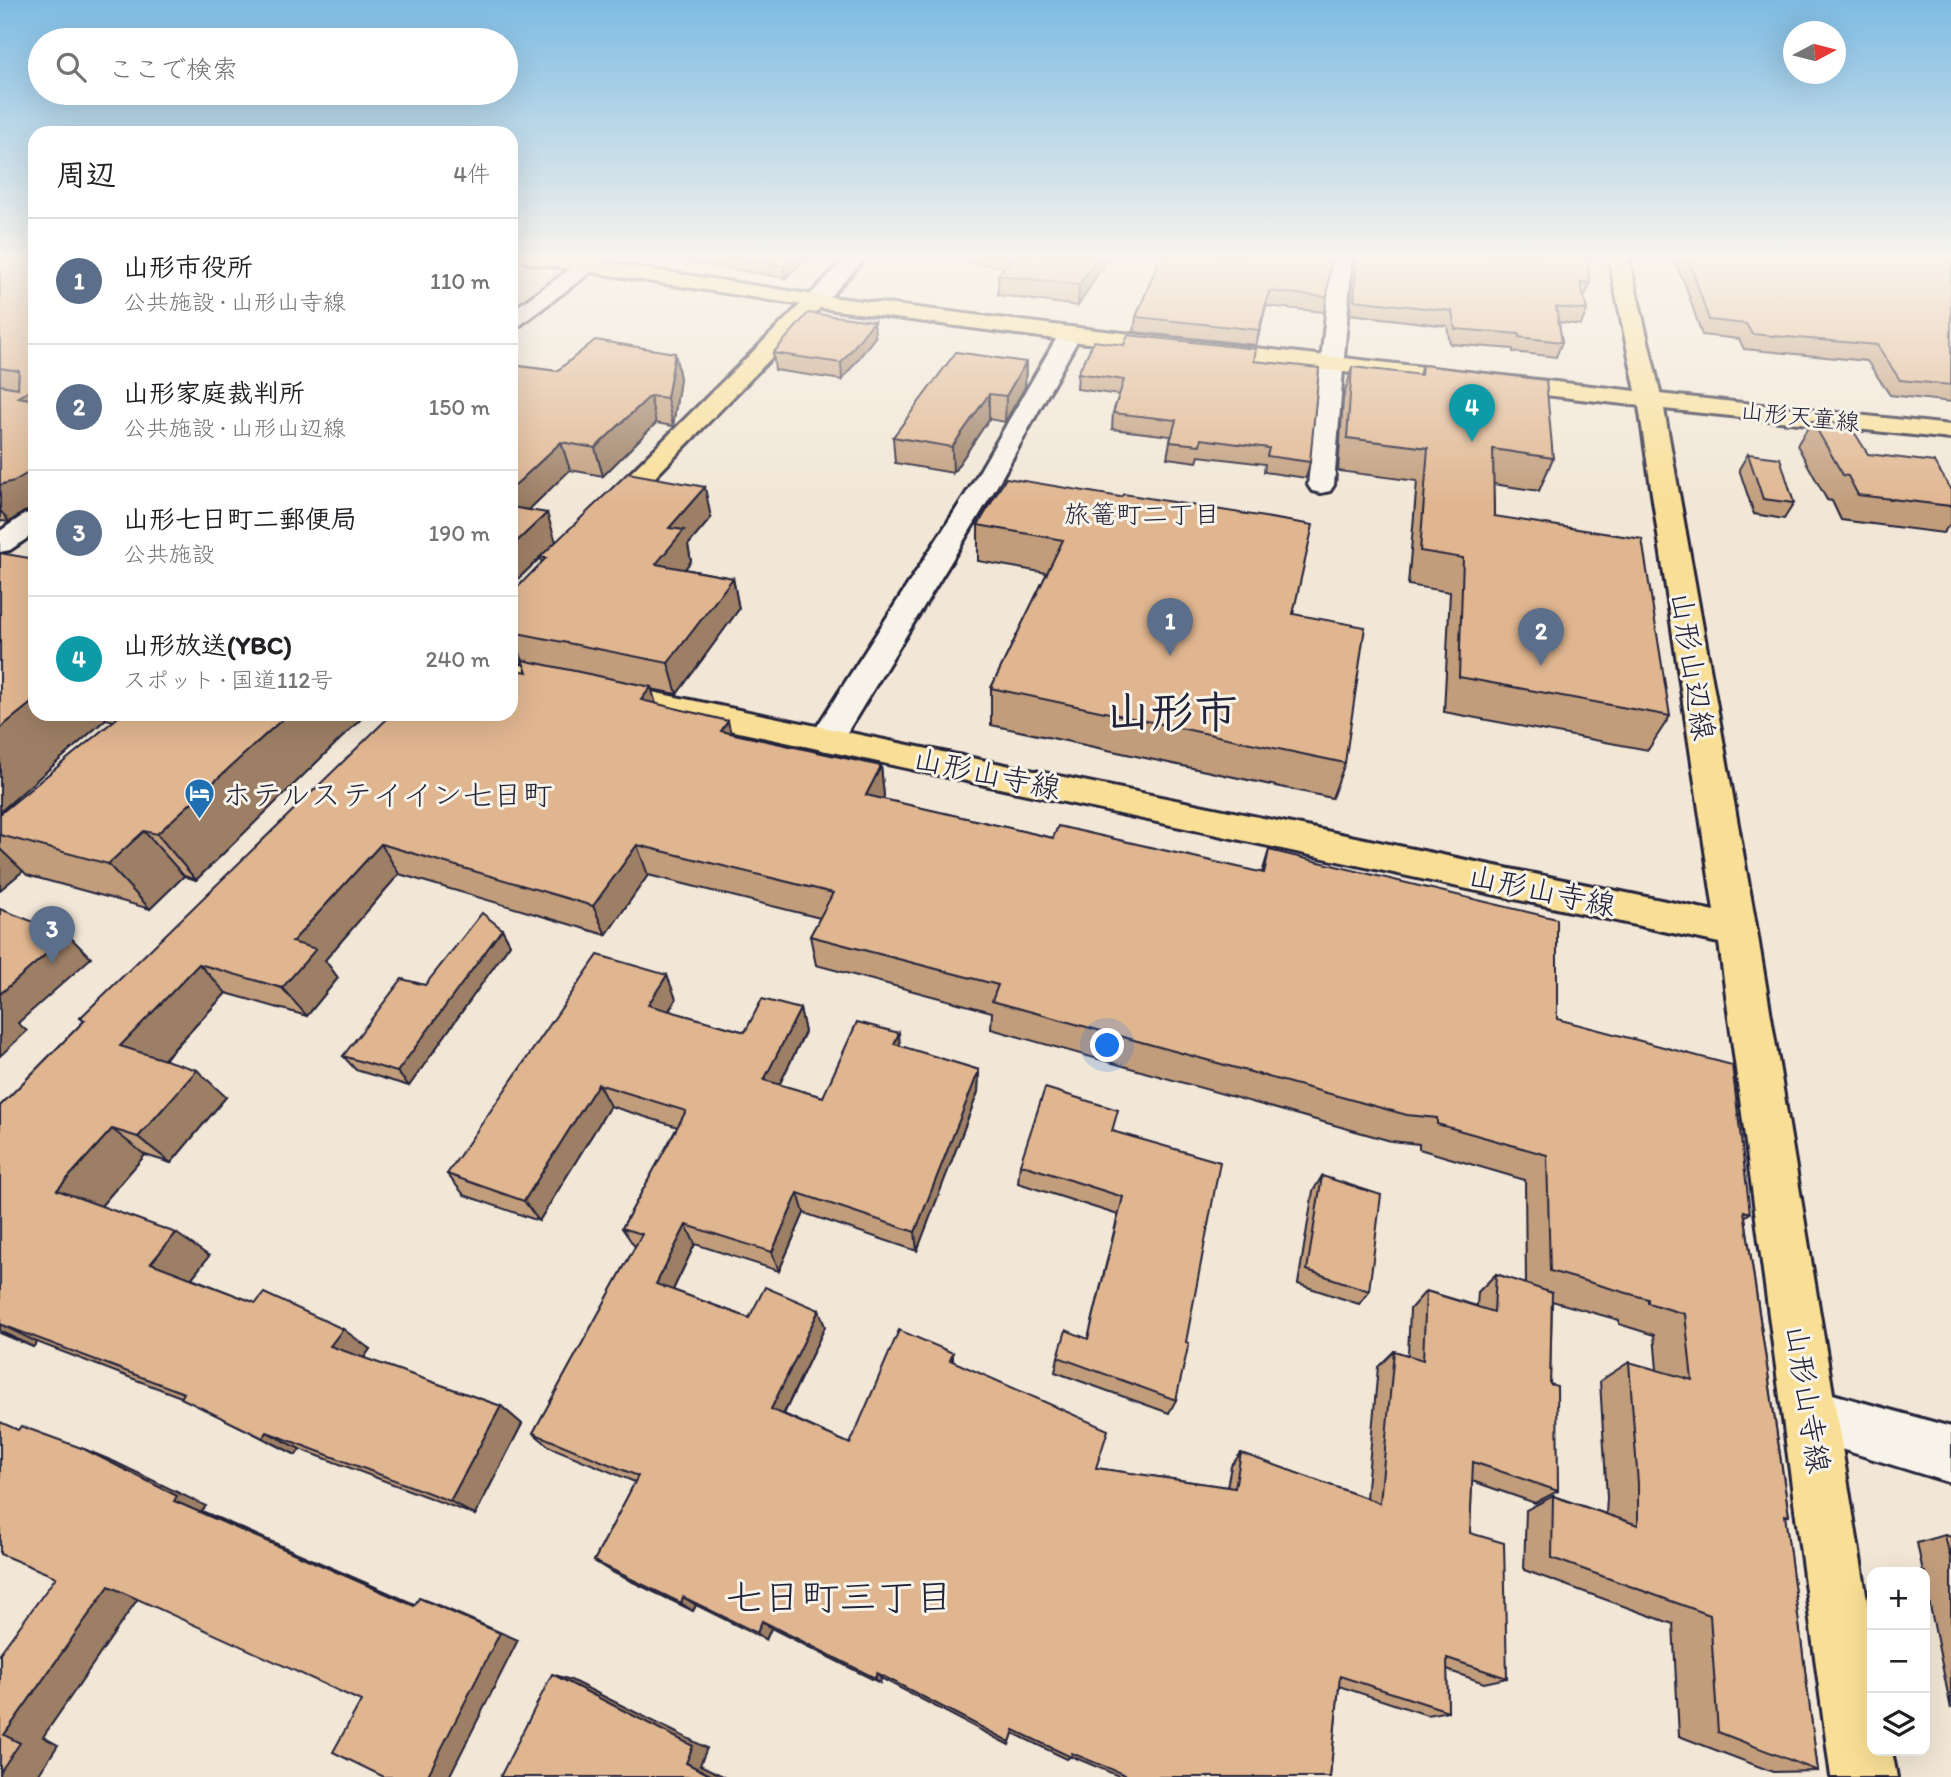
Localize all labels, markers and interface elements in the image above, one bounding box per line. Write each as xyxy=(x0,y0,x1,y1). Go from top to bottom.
north arrow xyxy=(1783,21,1846,84)
search box xyxy=(28,28,518,105)
icon: search xyxy=(52,48,90,86)
text: ここで検索 xyxy=(108,53,238,85)
text: 周辺 xyxy=(56,156,116,193)
text: 4件 xyxy=(453,160,490,188)
text: 山形市役所 xyxy=(123,251,253,283)
text: 1 xyxy=(74,267,84,295)
text: 110 m xyxy=(430,267,490,295)
text: 公共施設 · 山形山寺線 xyxy=(123,288,346,316)
text: 山形家庭裁判所 xyxy=(123,377,305,409)
pin: 4 xyxy=(1449,384,1495,442)
text: 2 xyxy=(73,393,85,421)
text: 150 m xyxy=(429,393,490,421)
street label: 山形天童線 xyxy=(1739,395,1861,437)
text: 公共施設 · 山形山辺線 xyxy=(123,414,346,442)
district label: 旅篭町二丁目 xyxy=(1064,498,1220,530)
text: 山形七日町二郵便局 xyxy=(123,503,357,535)
text: 3 xyxy=(73,519,85,547)
text: 190 m xyxy=(429,519,490,547)
text: 公共施設 xyxy=(123,540,215,568)
street label: 山形山辺線 xyxy=(1663,589,1723,743)
pin: 1 xyxy=(1147,598,1193,656)
pin: 2 xyxy=(1518,608,1564,666)
text: 山形放送(YBC) xyxy=(123,629,292,661)
text: 4 xyxy=(72,645,86,673)
text: 240 m xyxy=(425,645,490,673)
text: スポット · 国道112号 xyxy=(123,666,333,694)
district label: 山形市 xyxy=(1106,685,1238,738)
street label: 山形山寺線 xyxy=(910,739,1064,807)
place label: ホテルステイイン七日町 xyxy=(222,776,553,813)
hotel icon: ホテルステイイン七日町 xyxy=(182,777,216,821)
street label: 山形山寺線 xyxy=(1465,856,1619,924)
pin: 3 xyxy=(29,906,75,964)
your location xyxy=(1090,1028,1124,1062)
street label: 山形山寺線 xyxy=(1778,1322,1838,1476)
map controls xyxy=(1867,1567,1930,1756)
button: + xyxy=(1867,1567,1930,1630)
district label: 七日町三丁目 xyxy=(725,1574,953,1620)
button: − xyxy=(1867,1630,1930,1693)
button: layers xyxy=(1867,1693,1930,1756)

